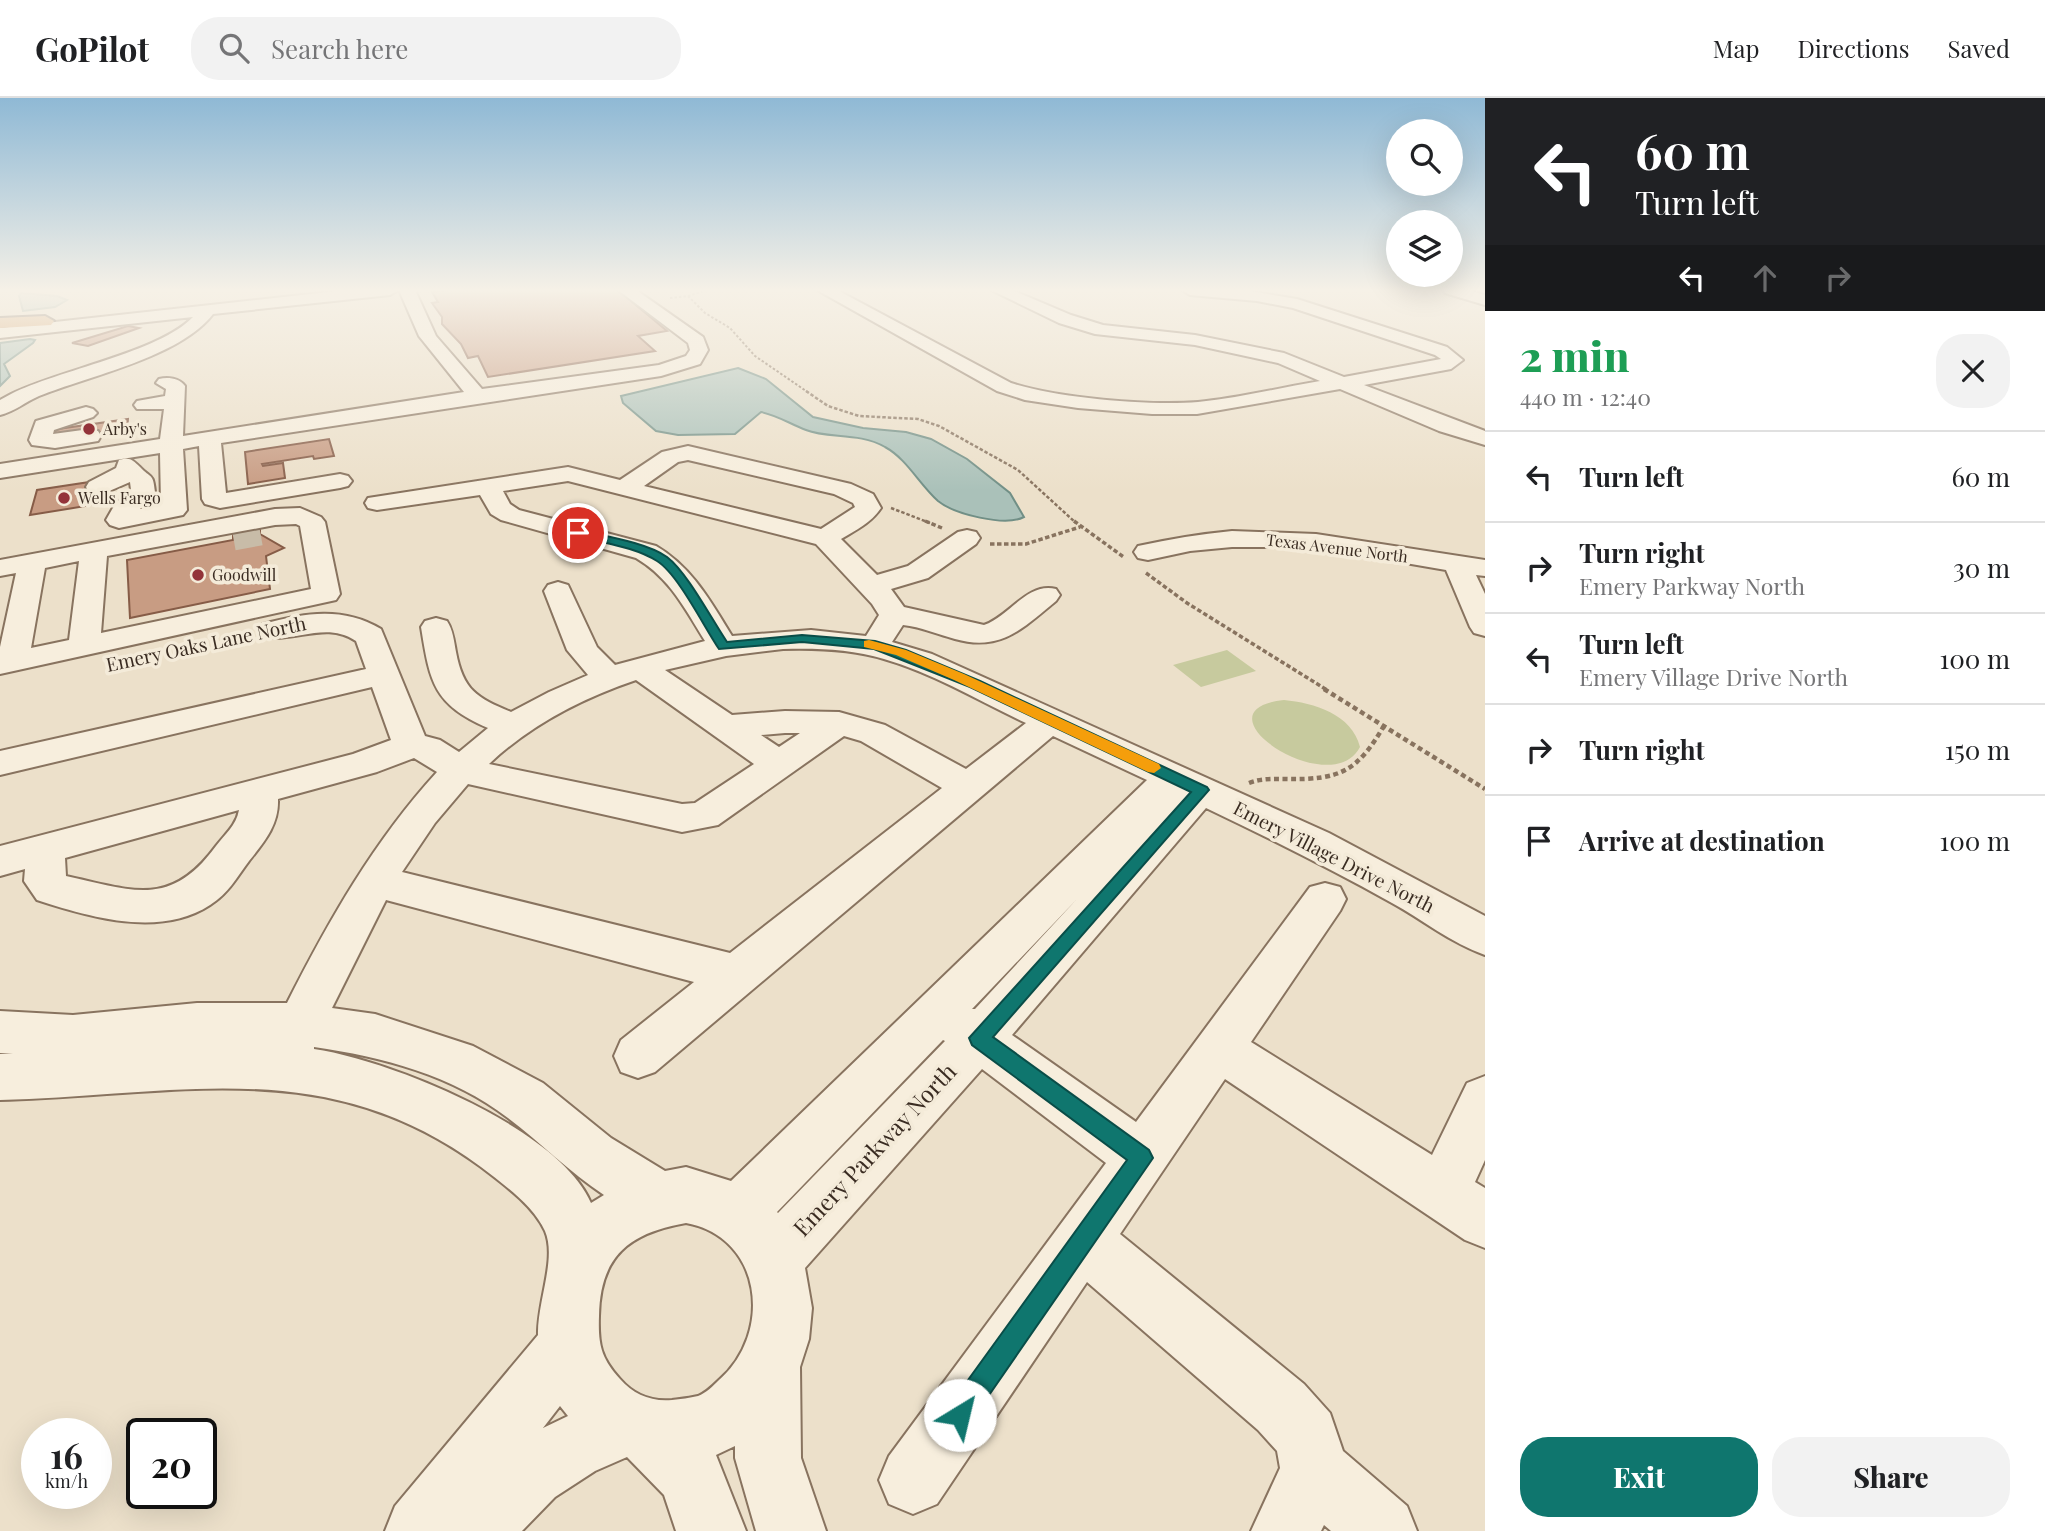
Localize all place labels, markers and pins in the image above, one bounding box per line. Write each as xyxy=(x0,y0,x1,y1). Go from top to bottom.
place label: Arby's xyxy=(102,418,147,439)
marker: Arby's xyxy=(81,421,97,437)
place label: Wells Fargo xyxy=(77,487,161,508)
marker: Wells Fargo xyxy=(56,490,72,506)
pin xyxy=(548,503,608,563)
place label: Goodwill xyxy=(212,564,277,585)
marker: Goodwill xyxy=(190,567,206,583)

